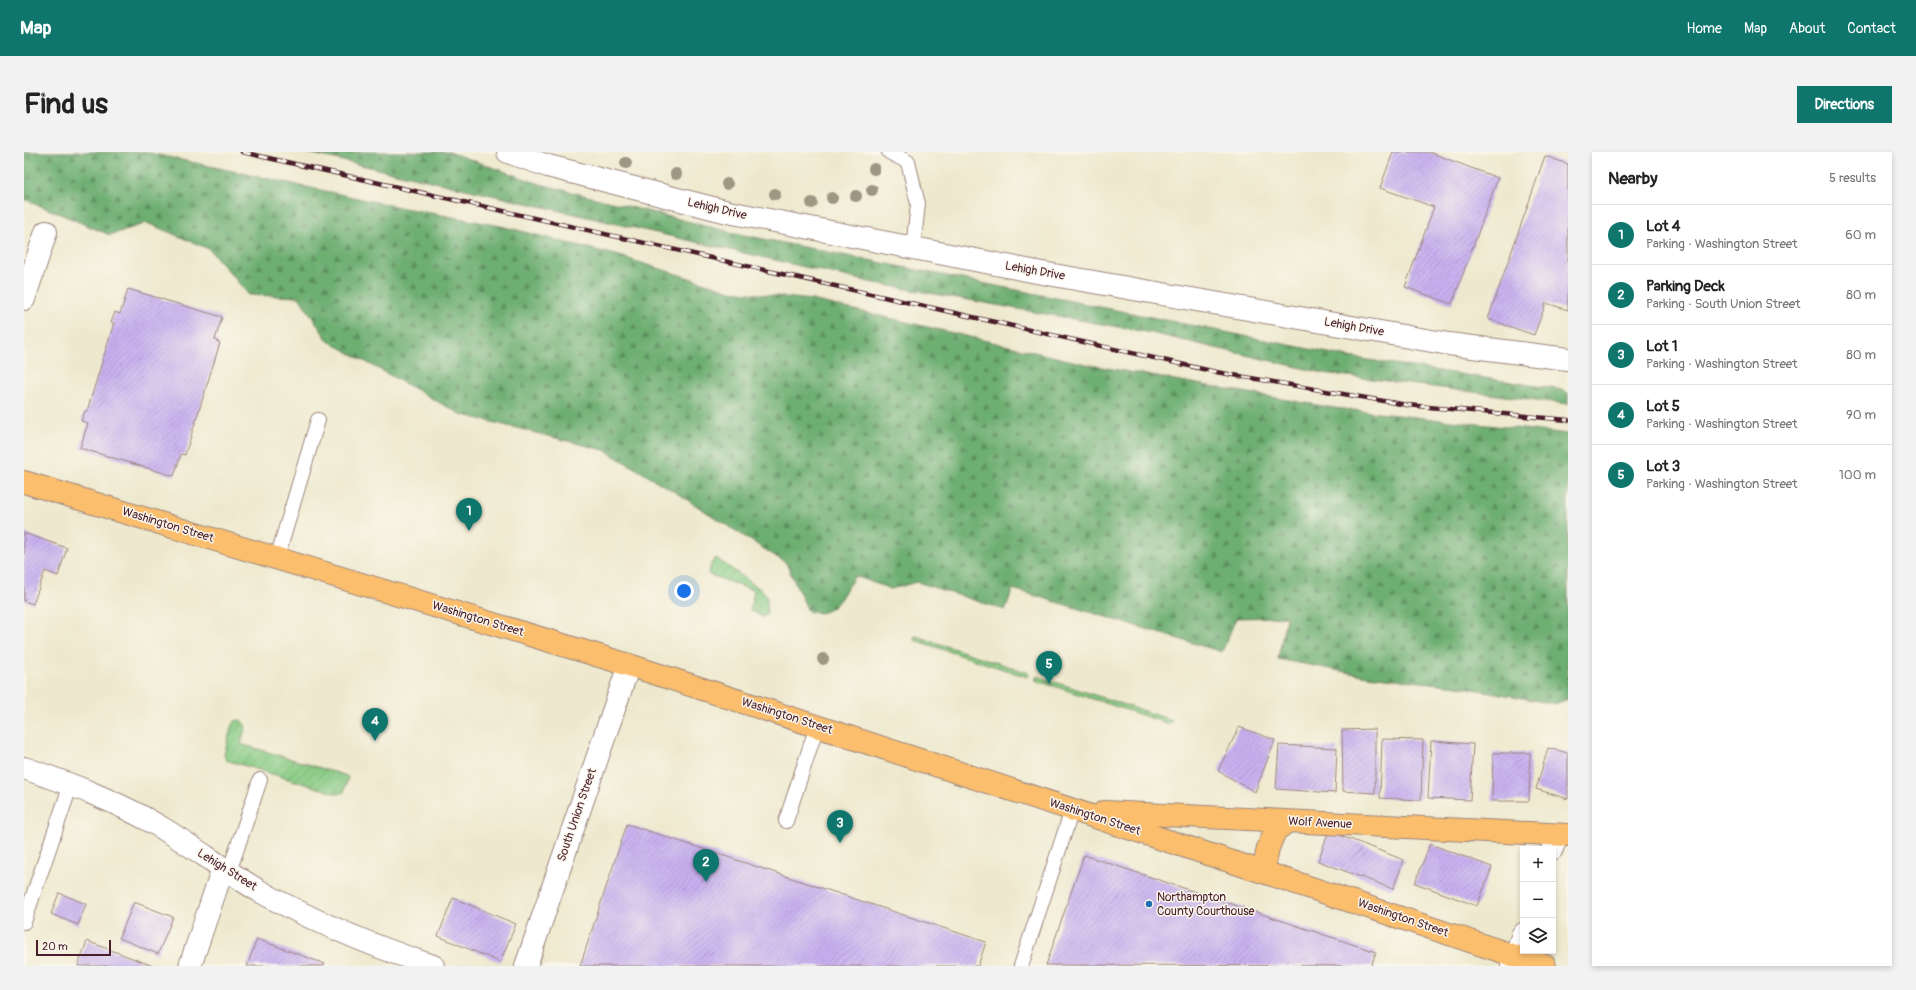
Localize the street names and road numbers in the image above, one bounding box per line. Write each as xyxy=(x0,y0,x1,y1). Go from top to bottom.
street label: Lehigh Drive xyxy=(686,195,748,223)
street label: Lehigh Drive xyxy=(1004,258,1066,284)
street label: Lehigh Drive xyxy=(1323,314,1385,340)
street label: Washington Street xyxy=(120,504,216,546)
street label: Washington Street xyxy=(430,598,526,640)
street label: Washington Street xyxy=(740,694,835,738)
street label: South Union Street xyxy=(554,766,600,864)
street label: Washington Street xyxy=(1048,795,1143,839)
street label: Wolf Avenue xyxy=(1288,814,1352,832)
street label: Lehigh Street xyxy=(194,846,260,894)
street label: Washington Street xyxy=(1356,895,1450,941)

